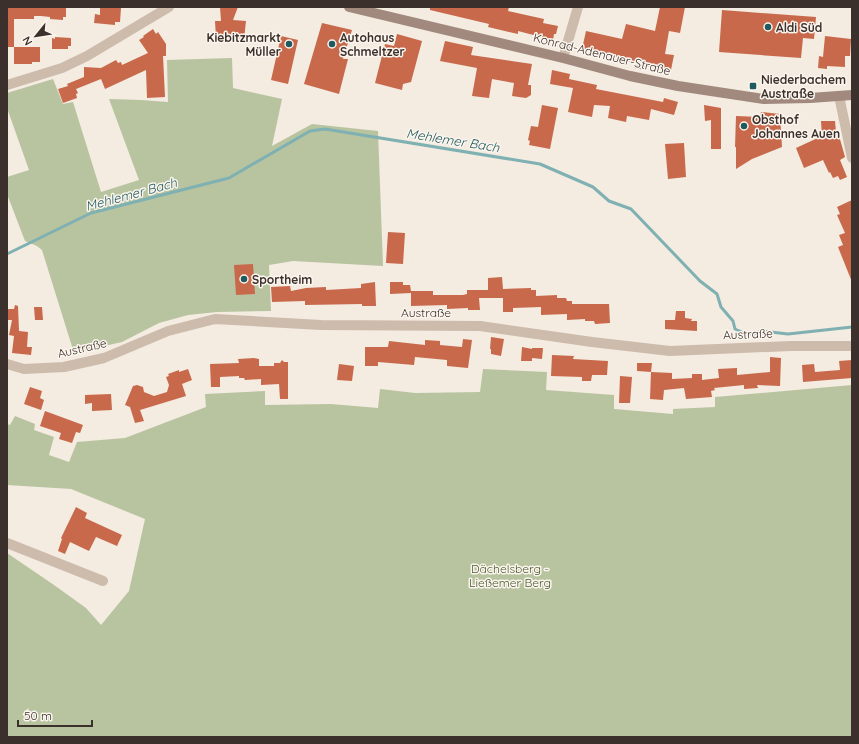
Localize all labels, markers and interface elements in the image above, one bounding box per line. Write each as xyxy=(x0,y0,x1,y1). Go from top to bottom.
north arrow xyxy=(16,16,56,56)
place label: Aldi Süd xyxy=(776,20,822,35)
marker: Aldi Süd xyxy=(763,22,773,32)
place label: Kiebitzmarkt Müller xyxy=(207,30,281,59)
place label: Autohaus Schmeltzer xyxy=(340,30,405,59)
street label: Konrad-Adenauer-Straße xyxy=(532,30,673,78)
text: N xyxy=(19,34,35,48)
marker: Kiebitzmarkt Müller xyxy=(284,39,294,49)
marker: Autohaus Schmeltzer xyxy=(327,39,337,49)
place label: Niederbachem Austraße xyxy=(761,72,846,101)
marker: Niederbachem Austraße xyxy=(748,81,758,91)
place label: Obsthof Johannes Auen xyxy=(752,112,840,141)
marker: Obsthof Johannes Auen xyxy=(739,121,749,131)
water label: Mehlemer Bach xyxy=(405,125,501,155)
water label: Mehlemer Bach xyxy=(84,174,179,214)
place label: Sportheim xyxy=(252,272,312,287)
marker: Sportheim xyxy=(239,274,249,284)
street label: Austraße xyxy=(401,305,451,320)
street label: Austraße xyxy=(723,326,773,342)
street label: Austraße xyxy=(56,335,108,361)
park label: Dächelsberg - Ließemer Berg xyxy=(469,561,551,590)
scale bar xyxy=(18,702,92,728)
text: 50 m xyxy=(24,708,52,723)

